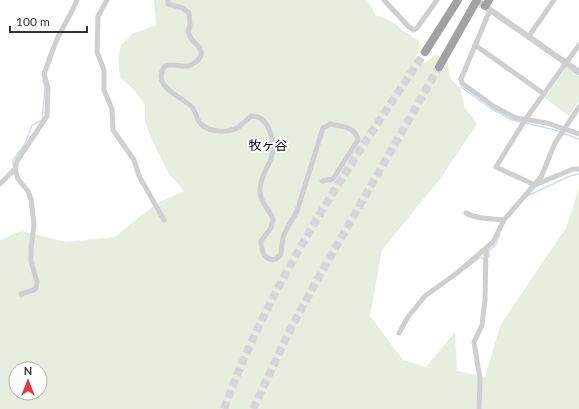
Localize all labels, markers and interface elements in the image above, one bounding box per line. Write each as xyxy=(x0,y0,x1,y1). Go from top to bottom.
scale bar xyxy=(10,8,87,34)
text: 100 m xyxy=(16,14,50,29)
district label: 牧ヶ谷 xyxy=(248,137,288,153)
north arrow xyxy=(8,361,48,401)
text: N xyxy=(24,364,32,377)

